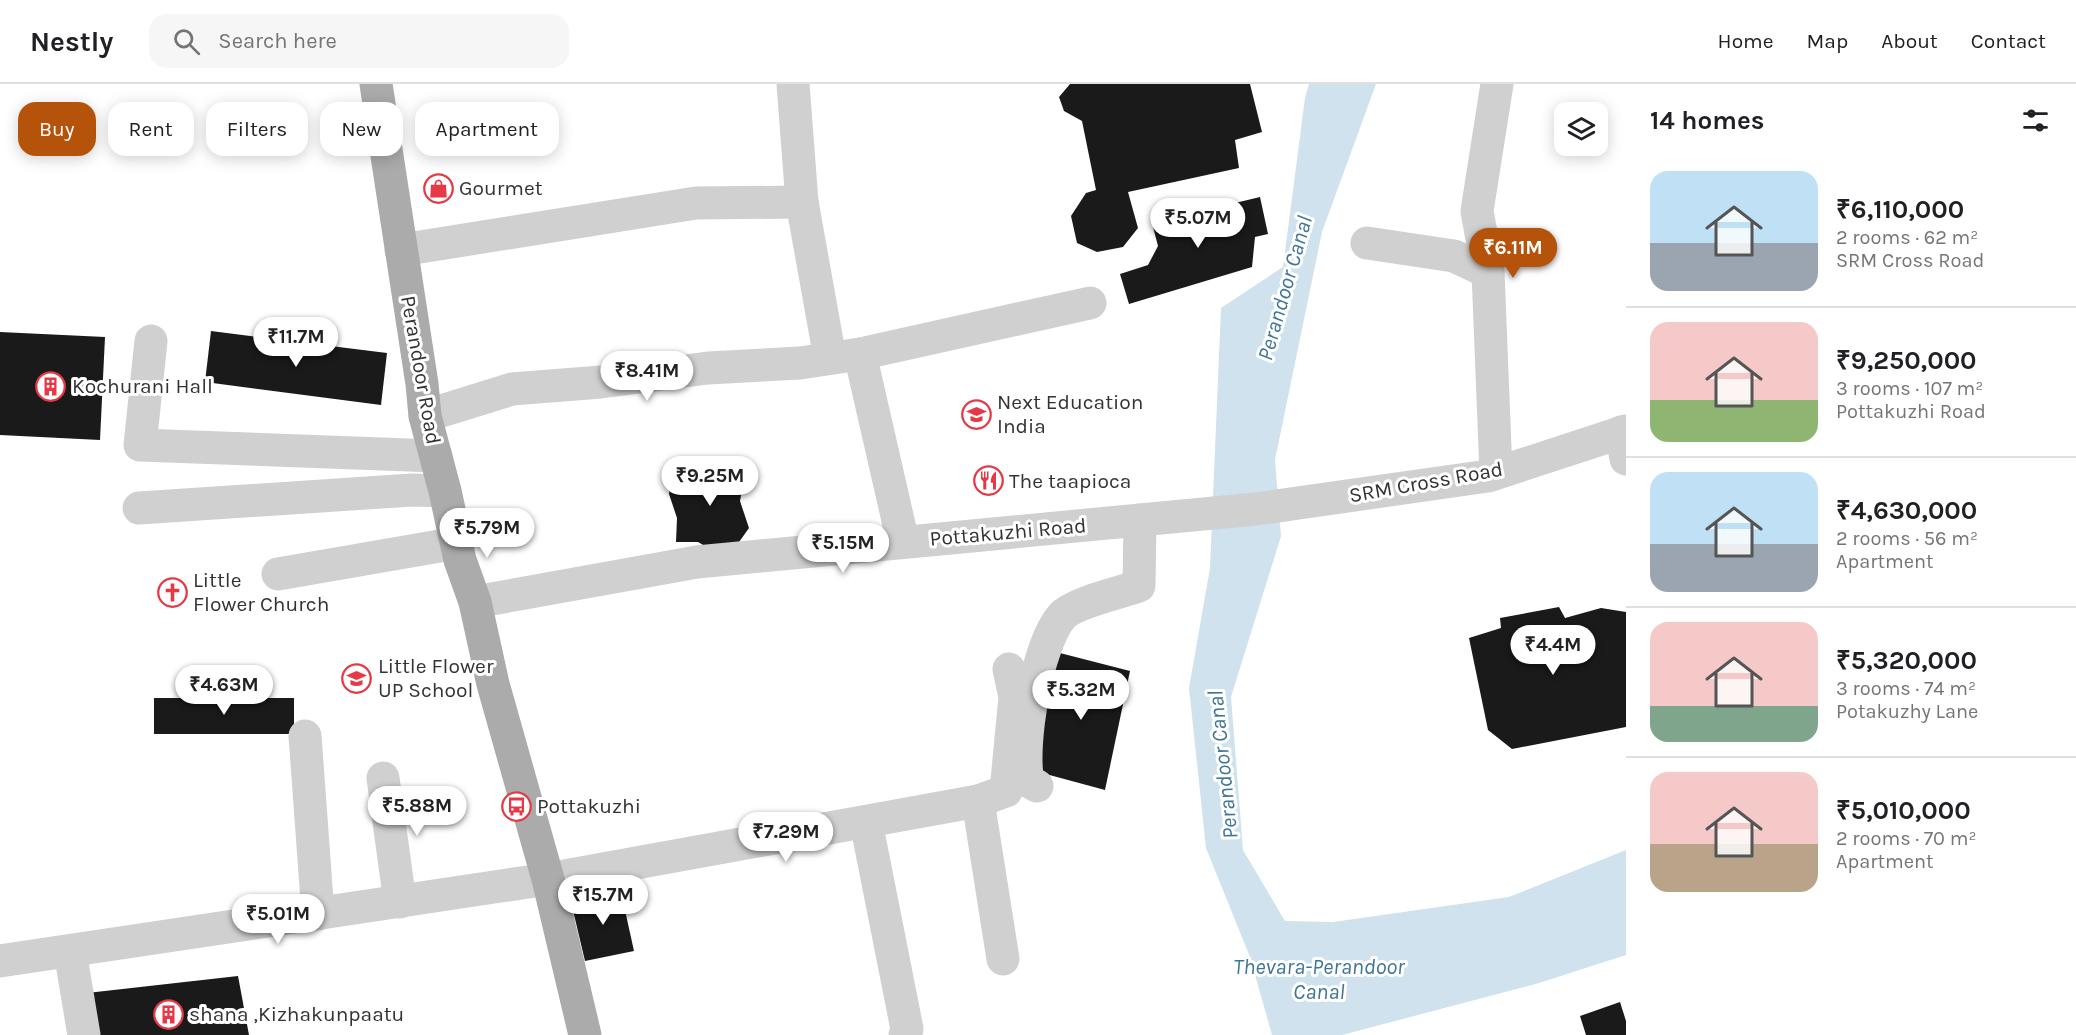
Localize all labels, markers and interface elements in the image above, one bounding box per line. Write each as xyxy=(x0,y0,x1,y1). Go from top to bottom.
search box xyxy=(149,14,569,68)
text: Nestly xyxy=(30,25,113,58)
icon: search xyxy=(170,25,203,58)
text: Search here xyxy=(218,28,337,54)
text: Home xyxy=(1718,29,1774,53)
text: Map xyxy=(1807,29,1848,53)
text: About xyxy=(1881,29,1938,53)
text: Contact xyxy=(1971,29,2046,53)
chip: Buy xyxy=(18,102,96,156)
chip: Rent xyxy=(108,102,194,156)
chip: Filters xyxy=(206,102,308,156)
chip: New xyxy=(320,102,403,156)
chip: Apartment xyxy=(415,102,559,156)
map controls xyxy=(1554,102,1608,156)
button: layers xyxy=(1554,102,1608,156)
icon: filters xyxy=(2019,104,2052,137)
text: 14 homes xyxy=(1650,105,1764,136)
shop icon: Gourmet xyxy=(422,172,454,204)
place label: Gourmet xyxy=(459,176,543,200)
text: ₹6,110,000 xyxy=(1836,194,1964,225)
icon: home xyxy=(1698,195,1770,267)
pin: ₹5.07M xyxy=(1149,198,1247,249)
text: ₹5.07M xyxy=(1164,206,1232,229)
water label: Perandoor Canal xyxy=(1252,213,1318,364)
text: 2 rooms · 62 m² xyxy=(1836,226,1978,249)
pin: ₹6.11M xyxy=(1464,228,1562,279)
text: ₹6.11M xyxy=(1483,236,1543,259)
text: SRM Cross Road xyxy=(1836,249,1984,272)
street label: Perandoor Road xyxy=(396,294,446,446)
pin: ₹11.7M xyxy=(247,317,345,368)
text: ₹11.7M xyxy=(267,325,325,348)
text: ₹9,250,000 xyxy=(1836,345,1977,376)
icon: home xyxy=(1698,346,1770,418)
pin: ₹8.41M xyxy=(598,351,696,402)
text: ₹8.41M xyxy=(614,359,680,382)
building icon: Kochurani Hall xyxy=(35,370,67,402)
place label: Kochurani Hall xyxy=(72,374,213,398)
text: 3 rooms · 107 m² xyxy=(1836,377,1983,400)
place label: Next Education India xyxy=(997,390,1143,438)
school or university icon: Next Education India xyxy=(960,398,992,430)
text: Pottakuzhi Road xyxy=(1836,400,1986,423)
pin: ₹9.25M xyxy=(661,456,759,507)
street label: SRM Cross Road xyxy=(1347,457,1505,507)
text: ₹9.25M xyxy=(675,464,745,487)
restaurant icon: The taapioca xyxy=(972,465,1004,497)
place label: The taapioca xyxy=(1009,469,1131,493)
text: ₹4,630,000 xyxy=(1836,495,1977,526)
icon: home xyxy=(1698,496,1770,568)
pin: ₹5.79M xyxy=(438,508,536,559)
street label: Pottakuzhi Road xyxy=(929,513,1087,551)
text: ₹5.79M xyxy=(453,516,521,539)
pin: ₹5.15M xyxy=(794,523,892,574)
text: 2 rooms · 56 m² xyxy=(1836,527,1978,550)
text: ₹5.15M xyxy=(811,531,875,554)
text: Apartment xyxy=(1836,550,1934,573)
place label: Little Flower Church xyxy=(193,568,329,616)
church icon: Little Flower Church xyxy=(156,576,188,608)
pin: ₹4.4M xyxy=(1511,625,1595,676)
text: ₹4.4M xyxy=(1524,633,1582,656)
text: ₹5,320,000 xyxy=(1836,645,1977,676)
icon: home xyxy=(1698,646,1770,718)
place label: Little Flower UP School xyxy=(378,654,494,702)
school or university icon: Little Flower UP School xyxy=(341,662,373,694)
pin: ₹4.63M xyxy=(175,665,273,716)
pin: ₹5.32M xyxy=(1032,670,1130,721)
text: ₹4.63M xyxy=(189,673,259,696)
text: 3 rooms · 74 m² xyxy=(1836,677,1976,700)
text: ₹5.32M xyxy=(1046,678,1116,701)
water label: Perandoor Canal xyxy=(1202,689,1244,840)
text: Potakuzhy Lane xyxy=(1836,700,1978,723)
pin: ₹5.88M xyxy=(368,786,466,837)
bus stop icon: Pottakuzhi xyxy=(500,790,532,822)
text: ₹5.88M xyxy=(382,794,452,817)
place label: Pottakuzhi xyxy=(537,794,641,818)
text: ₹5,010,000 xyxy=(1836,795,1971,826)
icon: home xyxy=(1698,796,1770,868)
pin: ₹7.29M xyxy=(737,812,835,863)
text: ₹7.29M xyxy=(752,820,820,843)
text: 2 rooms · 70 m² xyxy=(1836,827,1976,850)
text: Apartment xyxy=(1836,850,1934,873)
pin: ₹15.7M xyxy=(554,875,652,926)
text: ₹15.7M xyxy=(572,883,634,906)
pin: ₹5.01M xyxy=(229,894,327,945)
text: ₹5.01M xyxy=(246,902,310,925)
water label: Thevara-Perandoor Canal xyxy=(1233,954,1406,1005)
building icon: shana ,Kizhakunpaatu xyxy=(152,998,184,1030)
place label: shana ,Kizhakunpaatu xyxy=(189,1002,404,1026)

